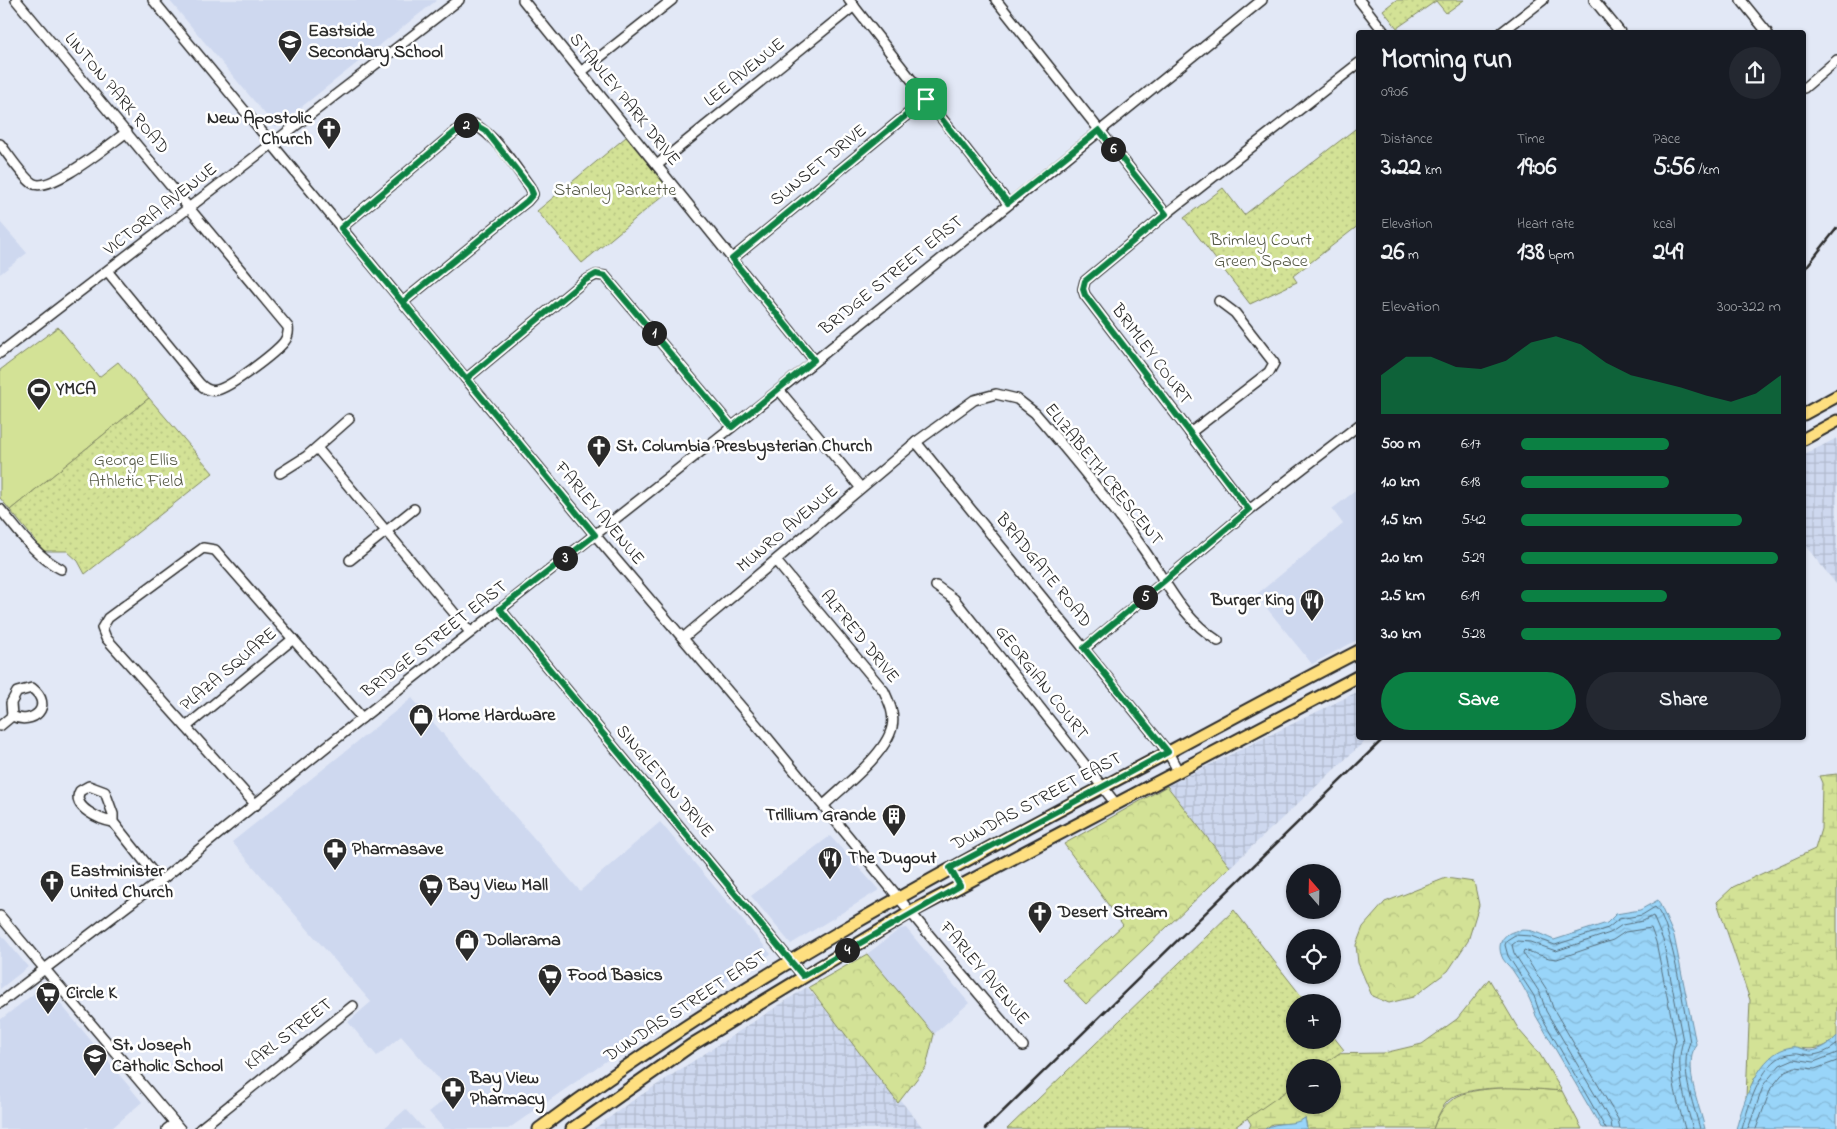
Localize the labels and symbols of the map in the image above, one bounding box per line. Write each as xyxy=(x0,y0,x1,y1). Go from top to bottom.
place label: Eastside Secondary School xyxy=(308,19,443,67)
street label: LINTON PARK ROAD xyxy=(57,28,175,160)
street label: STANLEY PARK DRIVE xyxy=(562,28,686,172)
school or university icon: Eastside Secondary School xyxy=(277,29,303,63)
street label: LEE AVENUE xyxy=(699,32,791,114)
pin xyxy=(905,78,947,120)
place label: New Apostolic Church xyxy=(207,106,313,153)
pin: 2 xyxy=(454,112,478,138)
church icon: New Apostolic Church xyxy=(316,116,342,150)
street label: SUNSET DRIVE xyxy=(765,119,873,213)
pin: 6 xyxy=(1100,136,1126,162)
street label: VICTORIA AVENUE xyxy=(98,157,224,263)
park label: Stanley Parkette xyxy=(554,178,677,204)
street label: BRIDGE STREET EAST xyxy=(814,210,970,343)
park label: Brimley Court Green Space xyxy=(1209,228,1312,275)
street label: BRIMLEY COURT xyxy=(1104,298,1198,411)
pin: 1 xyxy=(642,320,666,346)
sports icon: YMCA xyxy=(26,377,52,411)
place label: YMCA xyxy=(55,377,96,403)
street label: ELIZABETH CRESCENT xyxy=(1037,398,1169,552)
church icon: St. Columbia Presbysterian Church xyxy=(586,434,612,468)
place label: St. Columbia Presbysterian Church xyxy=(616,434,873,461)
park label: George Ellis Athletic Field xyxy=(89,448,183,495)
street label: FARLEY AVENUE xyxy=(547,456,650,571)
street label: MUNRO AVENUE xyxy=(731,479,845,579)
street label: BRADGATE ROAD xyxy=(988,507,1097,634)
pin: 3 xyxy=(552,546,578,570)
street label: BRIDGE STREET EAST xyxy=(356,575,513,706)
pin: 5 xyxy=(1132,584,1158,610)
street label: ALFRED DRIVE xyxy=(813,585,905,689)
place label: Burger King xyxy=(1210,588,1294,615)
restaurant icon: Burger King xyxy=(1299,588,1325,622)
street label: GEORGIAN COURT xyxy=(988,620,1094,746)
street label: PLAZA SQUARE xyxy=(175,622,283,718)
shop icon: Home Hardware xyxy=(408,703,434,737)
place label: Home Hardware xyxy=(438,703,556,729)
street label: SINGLETON DRIVE xyxy=(609,720,719,845)
street label: DUNDAS STREET EAST xyxy=(946,746,1127,858)
place label: Trillium Grande xyxy=(765,803,877,829)
building icon: Trillium Grande xyxy=(881,803,907,837)
pharmacy icon: Pharmasave xyxy=(322,837,348,871)
place label: Pharmasave xyxy=(352,837,444,863)
restaurant icon: The Dugout xyxy=(817,846,843,880)
place label: The Dugout xyxy=(848,846,938,873)
place label: Eastminister United Church xyxy=(70,859,173,906)
north arrow xyxy=(1286,864,1341,919)
church icon: Eastminister United Church xyxy=(39,869,65,903)
supermarket icon: Bay View Mall xyxy=(418,873,444,907)
place label: Bay View Mall xyxy=(447,873,548,900)
church icon: Desert Stream xyxy=(1027,900,1053,934)
place label: Desert Stream xyxy=(1057,900,1168,926)
street label: FARLEY AVENUE xyxy=(932,916,1035,1031)
shop icon: Dollarama xyxy=(454,928,480,962)
place label: Dollarama xyxy=(483,928,561,954)
pin: 4 xyxy=(834,938,860,962)
street label: DUNDAS STREET EAST xyxy=(599,945,773,1070)
supermarket icon: Food Basics xyxy=(537,963,563,997)
place label: Food Basics xyxy=(567,963,663,989)
supermarket icon: Circle K xyxy=(35,981,61,1015)
place label: Circle K xyxy=(66,981,118,1007)
street label: KARL STREET xyxy=(240,992,338,1078)
place label: St. Joseph Catholic School xyxy=(112,1033,223,1080)
school or university icon: St. Joseph Catholic School xyxy=(82,1043,108,1077)
place label: Bay View Pharmacy xyxy=(469,1066,545,1114)
pharmacy icon: Bay View Pharmacy xyxy=(440,1076,466,1110)

